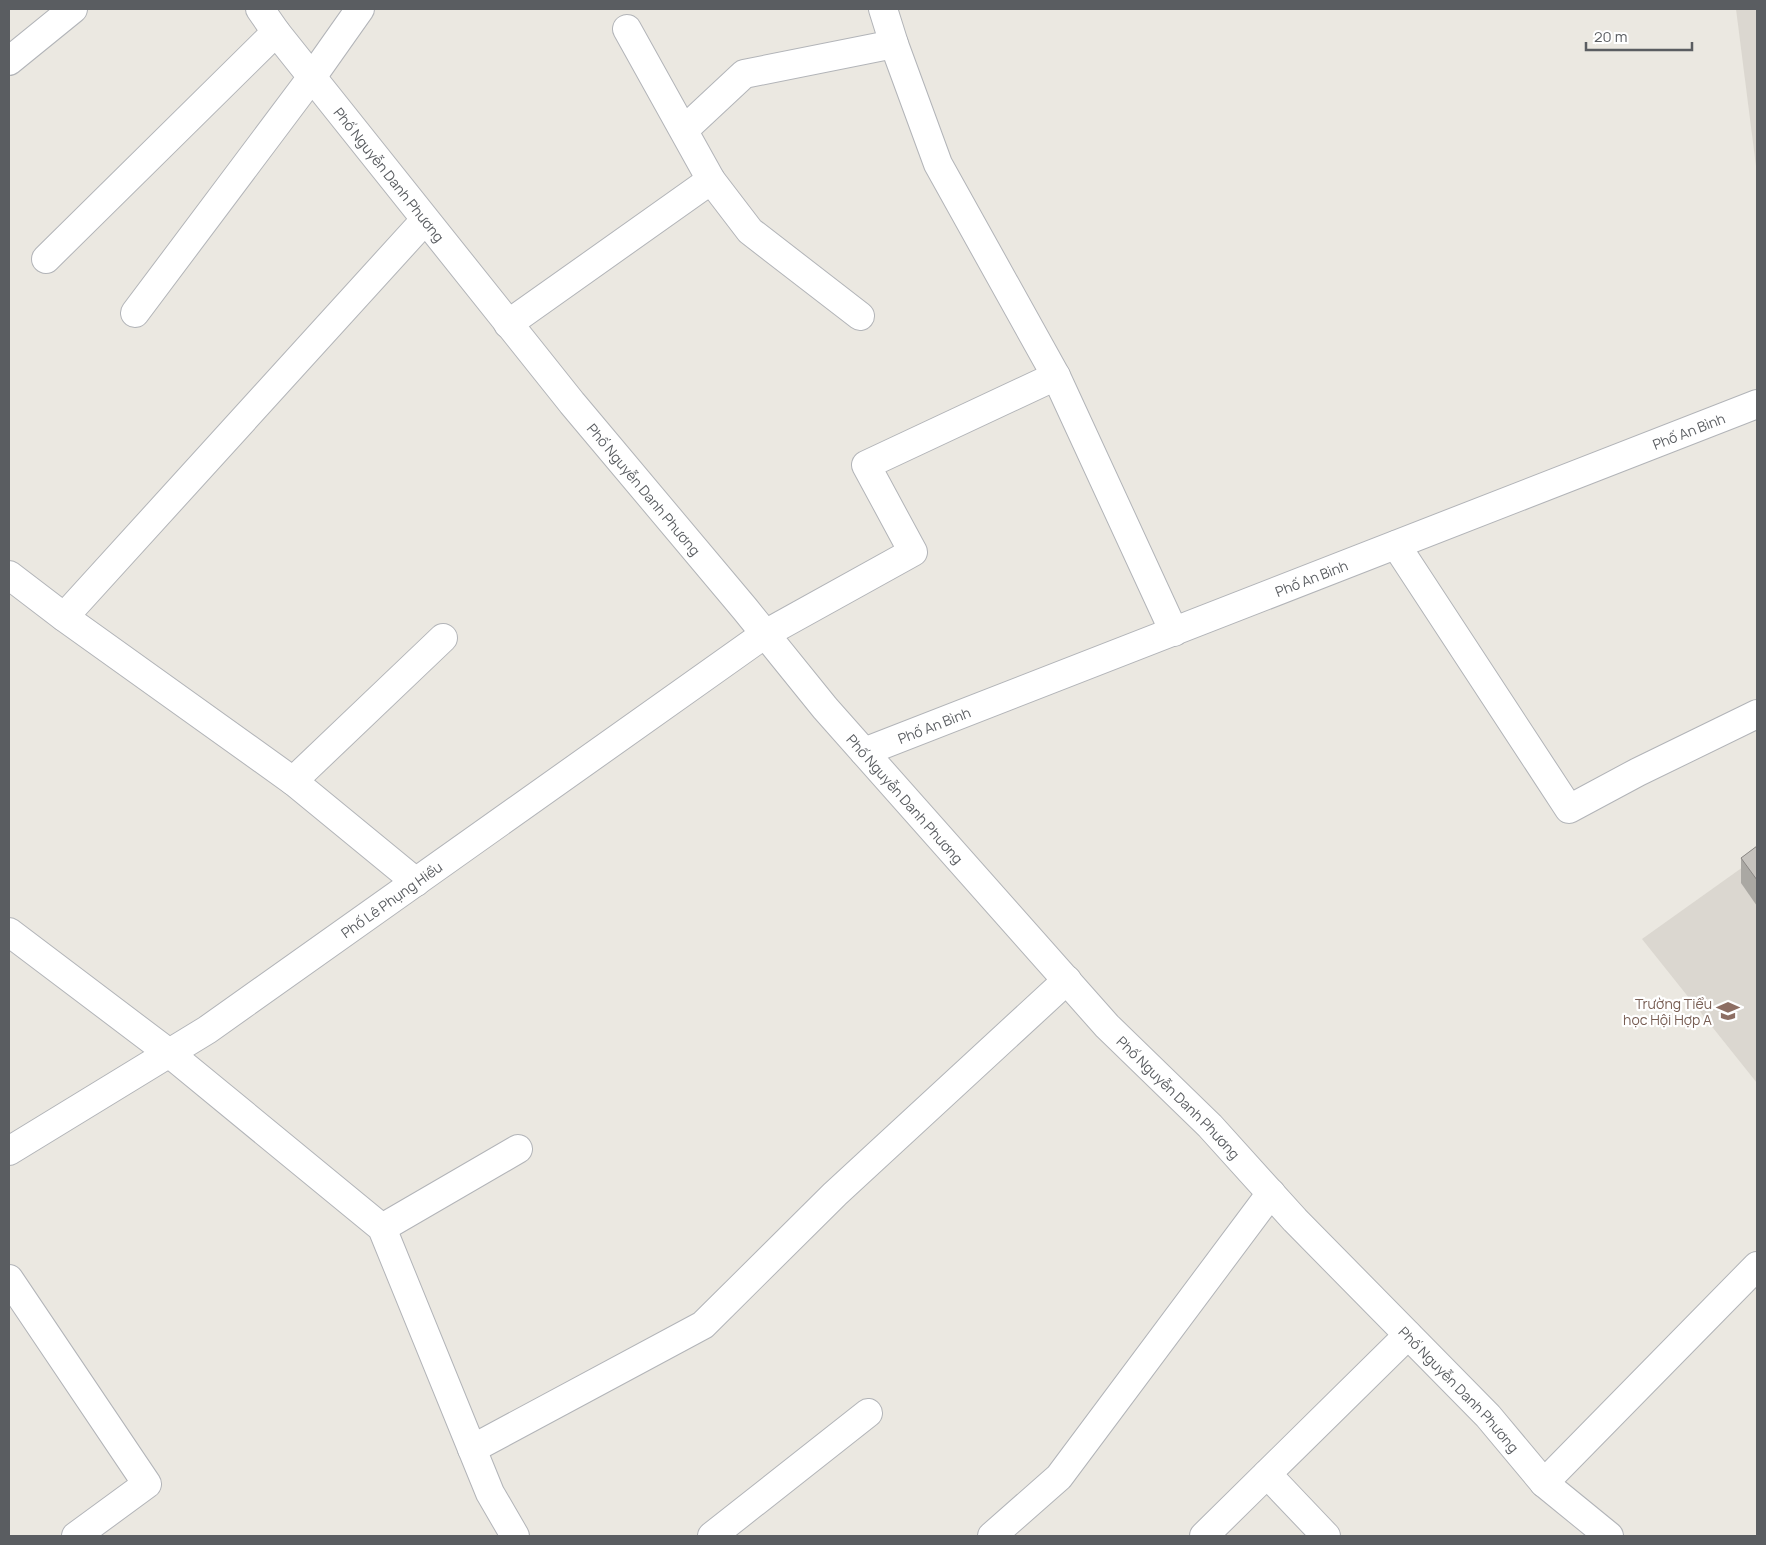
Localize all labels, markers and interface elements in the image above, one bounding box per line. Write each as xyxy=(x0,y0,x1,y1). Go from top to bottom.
scale bar xyxy=(1586,20,1692,52)
text: 20 m xyxy=(1594,26,1627,47)
street label: Phố Nguyễn Danh Phương xyxy=(330,103,449,245)
street label: Phố An Bình xyxy=(1650,408,1728,453)
street label: Phố Nguyễn Danh Phương xyxy=(583,419,705,559)
street label: Phố An Bình xyxy=(1272,555,1350,600)
street label: Phố An Bình xyxy=(895,702,973,747)
street label: Phố Nguyễn Danh Phương xyxy=(843,730,968,867)
street label: Phố Lê Phụng Hiểu xyxy=(337,857,446,942)
place label: Trường Tiểu học Hội Hợp A xyxy=(1623,994,1712,1029)
school or university icon: Trường Tiểu học Hội Hợp A xyxy=(1715,998,1741,1024)
street label: Phố Nguyễn Danh Phương xyxy=(1113,1031,1245,1163)
street label: Phố Nguyễn Danh Phương xyxy=(1395,1322,1524,1456)

